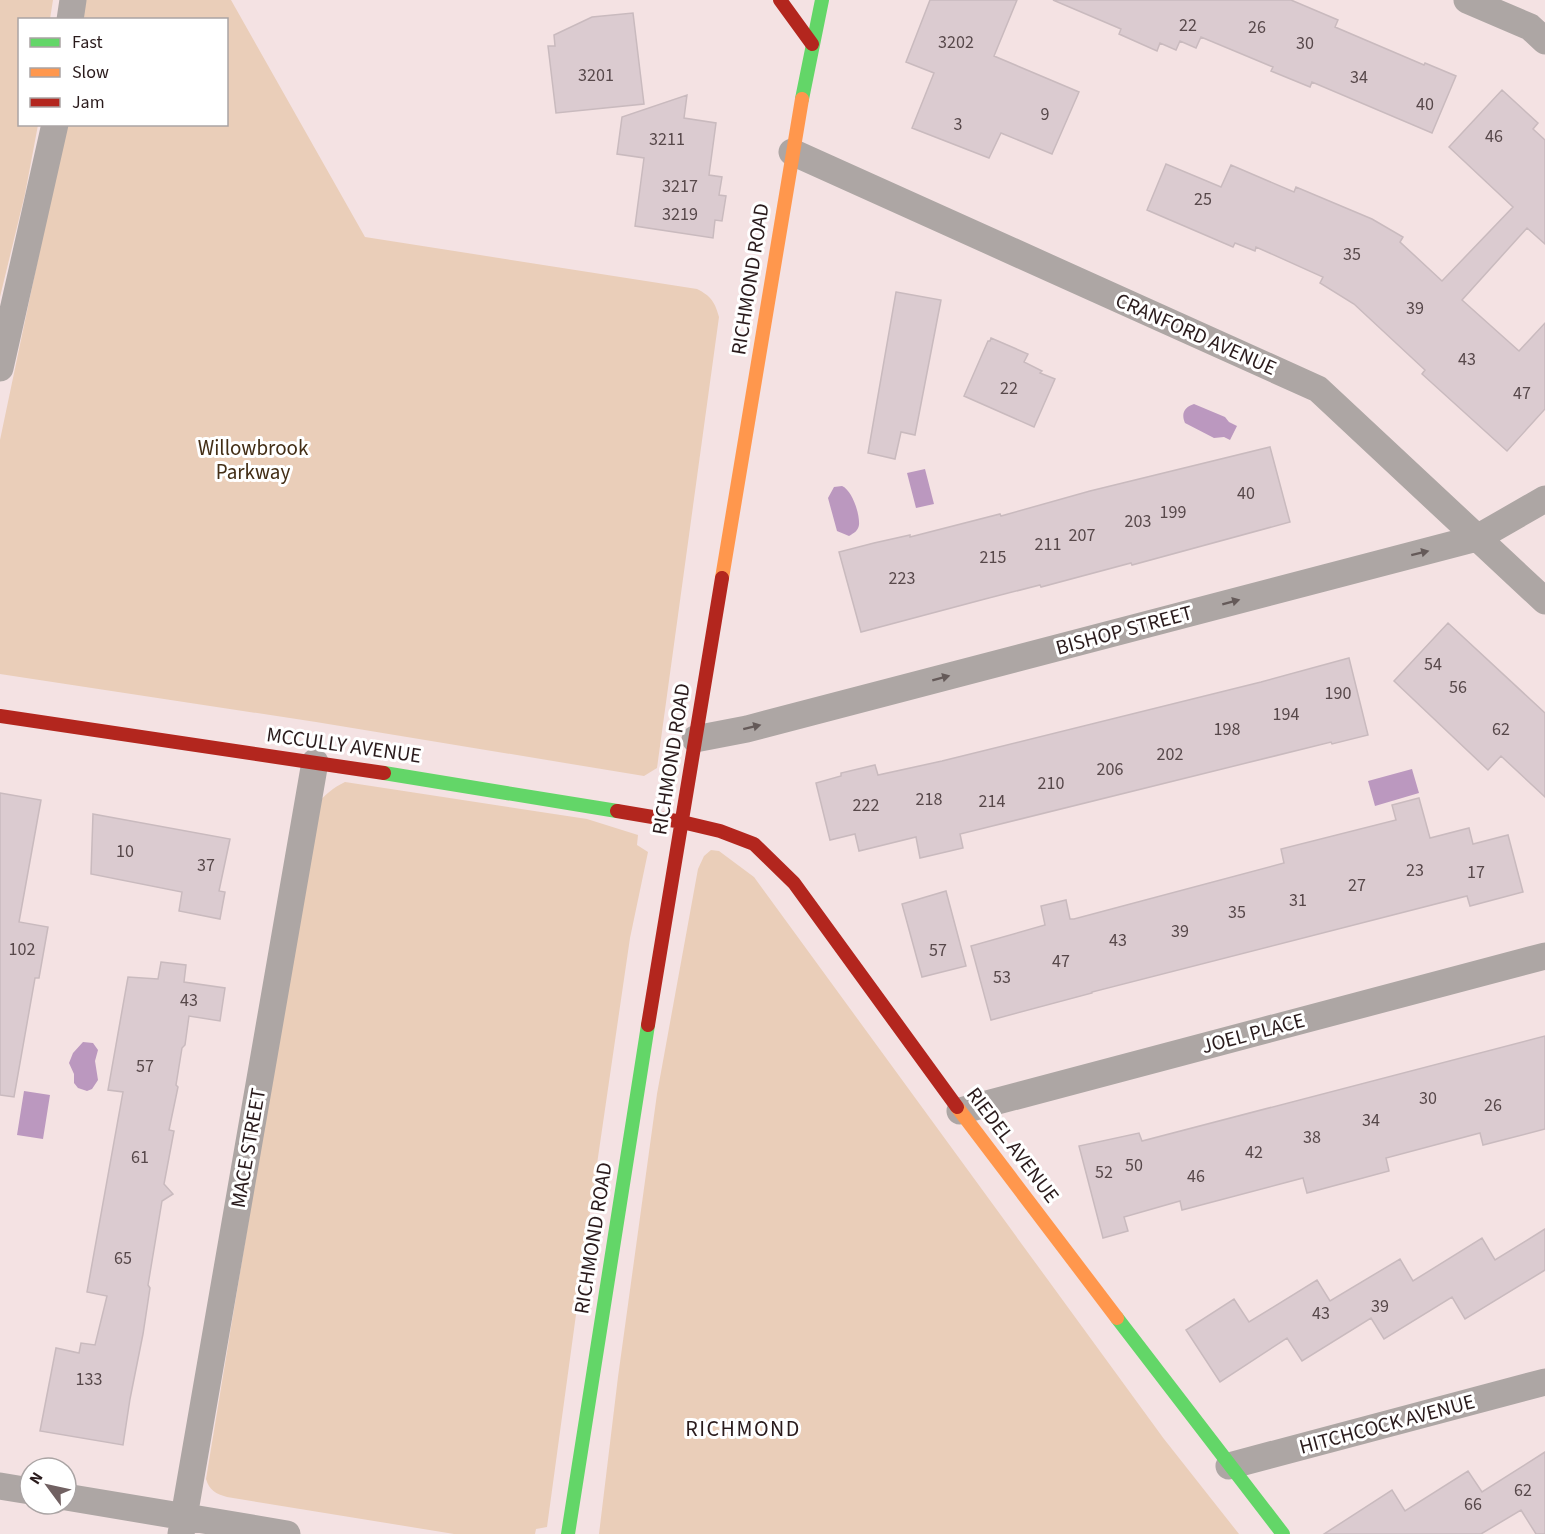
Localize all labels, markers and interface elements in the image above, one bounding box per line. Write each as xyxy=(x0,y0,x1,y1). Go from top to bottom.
house number: 22 xyxy=(1179,13,1197,38)
house number: 26 xyxy=(1248,15,1266,40)
legend xyxy=(18,18,228,126)
text: Fast xyxy=(72,30,103,55)
house number: 3202 xyxy=(938,30,974,55)
house number: 30 xyxy=(1296,31,1314,56)
text: Slow xyxy=(72,60,109,85)
house number: 3201 xyxy=(578,63,614,88)
house number: 34 xyxy=(1350,65,1368,90)
text: Jam xyxy=(72,90,105,115)
house number: 40 xyxy=(1416,92,1434,117)
house number: 9 xyxy=(1041,102,1050,127)
house number: 3 xyxy=(954,112,963,137)
house number: 46 xyxy=(1485,124,1503,149)
house number: 3211 xyxy=(649,127,685,152)
house number: 3217 xyxy=(662,174,698,199)
house number: 25 xyxy=(1194,187,1212,212)
street label: RICHMOND ROAD xyxy=(723,201,777,357)
house number: 3219 xyxy=(662,202,698,227)
house number: 35 xyxy=(1343,242,1361,267)
street label: CRANFORD AVENUE xyxy=(1111,285,1281,383)
house number: 39 xyxy=(1406,296,1424,321)
house number: 43 xyxy=(1458,347,1476,372)
house number: 22 xyxy=(1000,376,1018,401)
house number: 47 xyxy=(1513,381,1531,406)
park label: Willowbrook Parkway xyxy=(198,433,309,487)
house number: 40 xyxy=(1237,481,1255,506)
house number: 199 xyxy=(1160,500,1186,525)
house number: 203 xyxy=(1125,509,1151,534)
house number: 207 xyxy=(1069,523,1095,548)
house number: 211 xyxy=(1035,532,1061,557)
house number: 215 xyxy=(980,545,1006,570)
one-way arrow xyxy=(1411,548,1429,557)
house number: 223 xyxy=(889,566,915,591)
street label: BISHOP STREET xyxy=(1052,597,1196,663)
one-way arrow xyxy=(1222,597,1240,606)
house number: 54 xyxy=(1424,652,1442,677)
one-way arrow xyxy=(932,673,950,682)
house number: 56 xyxy=(1449,675,1467,700)
street label: RICHMOND ROAD xyxy=(644,681,698,837)
house number: 190 xyxy=(1325,681,1351,706)
house number: 194 xyxy=(1273,702,1299,727)
house number: 198 xyxy=(1214,717,1240,742)
house number: 62 xyxy=(1492,717,1510,742)
street label: MCCULLY AVENUE xyxy=(265,719,423,771)
one-way arrow xyxy=(743,722,761,732)
house number: 202 xyxy=(1157,742,1183,767)
house number: 206 xyxy=(1097,757,1123,782)
house number: 210 xyxy=(1038,771,1064,796)
house number: 218 xyxy=(916,787,942,812)
house number: 214 xyxy=(979,789,1005,814)
house number: 222 xyxy=(853,793,879,818)
house number: 10 xyxy=(116,839,134,864)
house number: 37 xyxy=(197,853,215,878)
house number: 23 xyxy=(1406,858,1424,883)
house number: 17 xyxy=(1467,860,1485,885)
house number: 27 xyxy=(1348,873,1366,898)
house number: 31 xyxy=(1289,888,1307,913)
house number: 35 xyxy=(1228,900,1246,925)
house number: 39 xyxy=(1171,919,1189,944)
house number: 43 xyxy=(1109,928,1127,953)
house number: 102 xyxy=(9,937,35,962)
house number: 57 xyxy=(929,938,947,963)
house number: 47 xyxy=(1052,949,1070,974)
house number: 53 xyxy=(993,965,1011,990)
house number: 43 xyxy=(180,988,198,1013)
street label: JOEL PLACE xyxy=(1198,1005,1308,1061)
house number: 57 xyxy=(136,1054,154,1079)
street label: RIEDEL AVENUE xyxy=(959,1081,1067,1209)
street label: MACE STREET xyxy=(223,1086,273,1210)
house number: 30 xyxy=(1419,1086,1437,1111)
house number: 26 xyxy=(1484,1093,1502,1118)
house number: 34 xyxy=(1362,1108,1380,1133)
house number: 38 xyxy=(1303,1125,1321,1150)
house number: 42 xyxy=(1245,1140,1263,1165)
house number: 61 xyxy=(131,1145,149,1170)
house number: 50 xyxy=(1125,1153,1143,1178)
street label: RICHMOND ROAD xyxy=(566,1160,620,1316)
house number: 52 xyxy=(1095,1160,1113,1185)
house number: 46 xyxy=(1187,1164,1205,1189)
house number: 65 xyxy=(114,1246,132,1271)
house number: 39 xyxy=(1371,1294,1389,1319)
house number: 43 xyxy=(1312,1301,1330,1326)
house number: 133 xyxy=(76,1367,102,1392)
street label: HITCHCOCK AVENUE xyxy=(1296,1386,1478,1462)
district label: RICHMOND xyxy=(685,1413,801,1445)
north arrow xyxy=(18,1456,78,1516)
text: N xyxy=(24,1468,48,1489)
house number: 62 xyxy=(1514,1478,1532,1503)
house number: 66 xyxy=(1464,1492,1482,1517)

